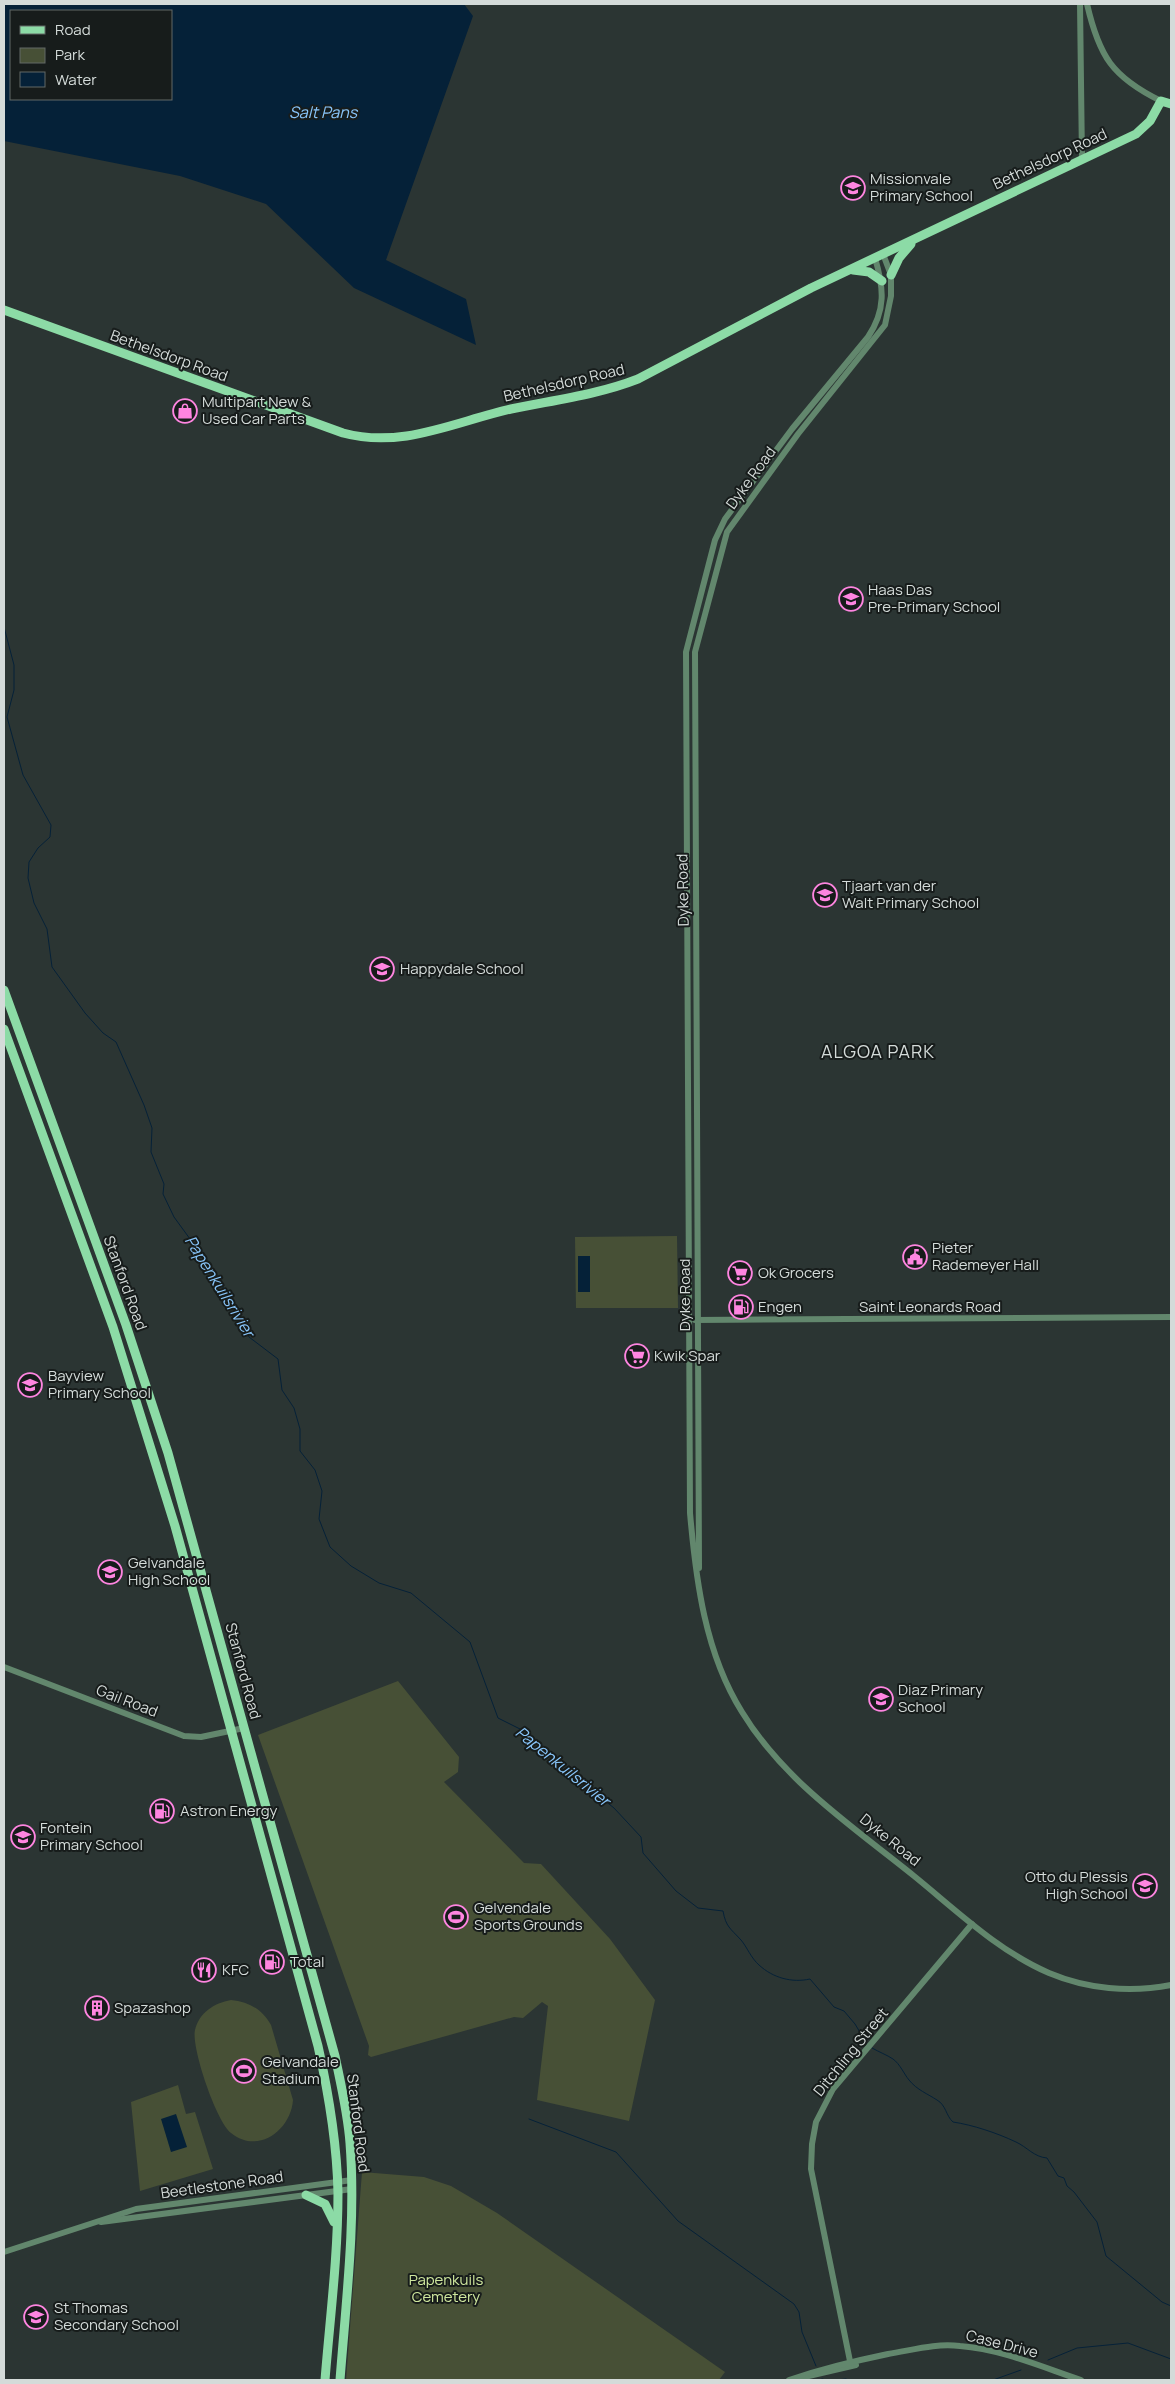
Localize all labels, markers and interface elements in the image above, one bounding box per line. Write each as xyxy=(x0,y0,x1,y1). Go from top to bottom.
legend xyxy=(10,10,172,100)
text: Road xyxy=(55,19,91,40)
text: Park xyxy=(55,44,85,65)
text: Water xyxy=(55,69,97,90)
water label: Salt Pans xyxy=(289,101,359,123)
street label: Bethelsdorp Road xyxy=(989,123,1110,194)
place label: Missionvale Primary School xyxy=(870,168,973,206)
school or university icon: Missionvale Primary School xyxy=(840,175,866,201)
street label: Bethelsdorp Road xyxy=(107,325,231,387)
street label: Bethelsdorp Road xyxy=(501,358,626,407)
place label: Multipart New & Used Car Parts xyxy=(202,391,311,429)
shop icon: Multipart New & Used Car Parts xyxy=(172,398,198,424)
street label: Dyke Road xyxy=(721,442,780,513)
place label: Haas Das Pre-Primary School xyxy=(868,579,1000,617)
school or university icon: Haas Das Pre-Primary School xyxy=(838,586,864,612)
street label: Dyke Road xyxy=(671,854,694,926)
place label: Tjaart van der Walt Primary School xyxy=(842,875,979,913)
school or university icon: Tjaart van der Walt Primary School xyxy=(812,882,838,908)
school or university icon: Happydale School xyxy=(369,956,395,982)
place label: Happydale School xyxy=(400,958,524,979)
district label: ALGOA PARK xyxy=(821,1039,935,1063)
water label: Papenkuilsrivier xyxy=(180,1231,261,1343)
street label: Stanford Road xyxy=(99,1233,152,1333)
place label: Pieter Rademeyer Hall xyxy=(932,1237,1039,1275)
public building icon: Pieter Rademeyer Hall xyxy=(902,1244,928,1270)
street label: Dyke Road xyxy=(674,1259,695,1331)
supermarket icon: Ok Grocers xyxy=(727,1260,753,1286)
place label: Ok Grocers xyxy=(758,1262,834,1283)
fuel station icon: Engen xyxy=(728,1294,754,1320)
place label: Engen xyxy=(758,1296,802,1317)
street label: Saint Leonards Road xyxy=(859,1296,1001,1317)
supermarket icon: Kwik Spar xyxy=(624,1343,650,1369)
place label: Kwik Spar xyxy=(654,1345,721,1366)
place label: Bayview Primary School xyxy=(48,1365,151,1403)
school or university icon: Bayview Primary School xyxy=(17,1372,43,1398)
place label: Gelvandale High School xyxy=(128,1552,210,1590)
school or university icon: Gelvandale High School xyxy=(97,1559,123,1585)
street label: Stanford Road xyxy=(221,1620,266,1721)
street label: Gail Road xyxy=(93,1679,161,1722)
place label: Diaz Primary School xyxy=(898,1679,983,1717)
school or university icon: Diaz Primary School xyxy=(868,1686,894,1712)
water label: Papenkuilsrivier xyxy=(511,1721,617,1812)
fuel station icon: Astron Energy xyxy=(149,1798,175,1824)
place label: Astron Energy xyxy=(180,1800,278,1821)
street label: Dyke Road xyxy=(855,1809,925,1871)
place label: Fontein Primary School xyxy=(40,1817,143,1855)
school or university icon: Fontein Primary School xyxy=(10,1824,36,1850)
place label: Otto du Plessis High School xyxy=(1025,1866,1128,1904)
school or university icon: Otto du Plessis High School xyxy=(1132,1873,1158,1899)
place label: Gelvendale Sports Grounds xyxy=(474,1897,583,1935)
sports icon: Gelvendale Sports Grounds xyxy=(443,1904,469,1930)
fuel station icon: Total xyxy=(259,1949,285,1975)
place label: Total xyxy=(290,1951,324,1972)
restaurant icon: KFC xyxy=(191,1957,217,1983)
place label: KFC xyxy=(222,1959,249,1980)
building icon: Spazashop xyxy=(84,1995,110,2021)
place label: Spazashop xyxy=(114,1997,191,2018)
street label: Ditchling Street xyxy=(808,2003,893,2100)
place label: Gelvandale Stadium xyxy=(262,2051,339,2089)
sports icon: Gelvandale Stadium xyxy=(231,2058,257,2084)
street label: Stanford Road xyxy=(342,2072,375,2173)
street label: Beetlestone Road xyxy=(159,2166,285,2204)
park label: Papenkuils Cemetery xyxy=(409,2269,483,2307)
place label: St Thomas Secondary School xyxy=(54,2297,179,2335)
school or university icon: St Thomas Secondary School xyxy=(23,2304,49,2330)
street label: Case Drive xyxy=(964,2324,1041,2363)

